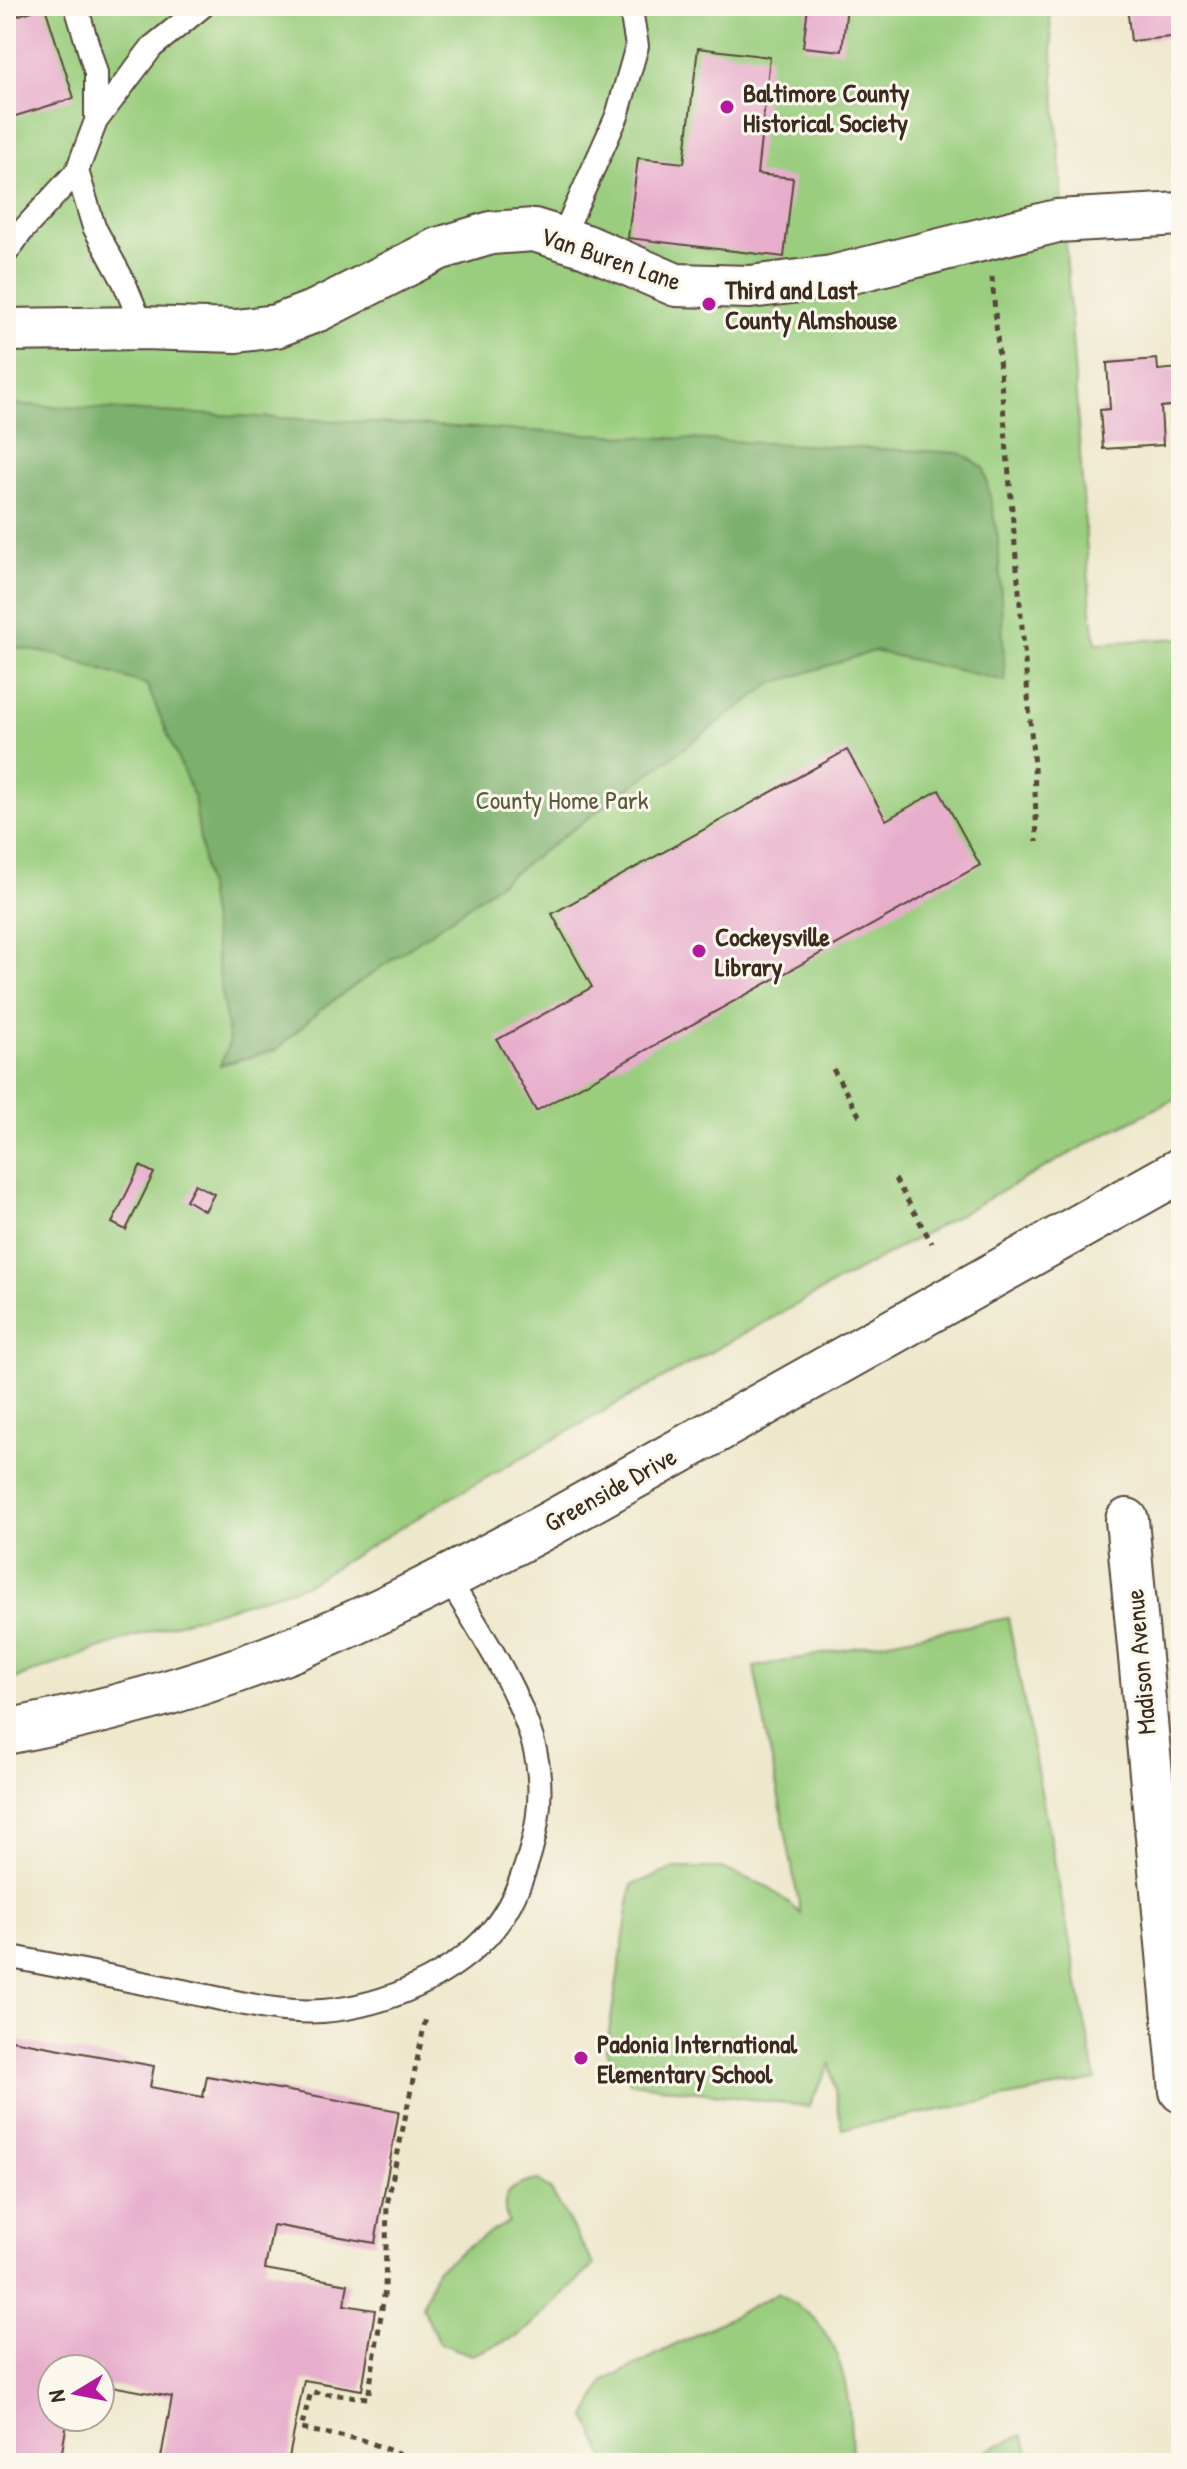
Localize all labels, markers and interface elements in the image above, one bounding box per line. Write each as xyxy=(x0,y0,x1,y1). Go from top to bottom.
place label: Baltimore County Historical Society xyxy=(743,75,909,141)
marker: Baltimore County Historical Society xyxy=(718,98,736,116)
street label: Van Buren Lane xyxy=(536,218,686,298)
place label: Third and Last County Almshouse xyxy=(724,272,898,338)
marker: Third and Last County Almshouse xyxy=(700,295,718,313)
park label: County Home Park xyxy=(476,782,649,817)
place label: Cockeysville Library xyxy=(715,919,830,985)
marker: Cockeysville Library xyxy=(690,942,708,960)
street label: Greenside Drive xyxy=(538,1438,682,1540)
street label: Madison Avenue xyxy=(1116,1588,1164,1736)
place label: Padonia International Elementary School xyxy=(597,2026,798,2092)
marker: Padonia International Elementary School xyxy=(572,2049,590,2067)
north arrow xyxy=(36,2353,116,2433)
text: N xyxy=(40,2388,72,2405)

